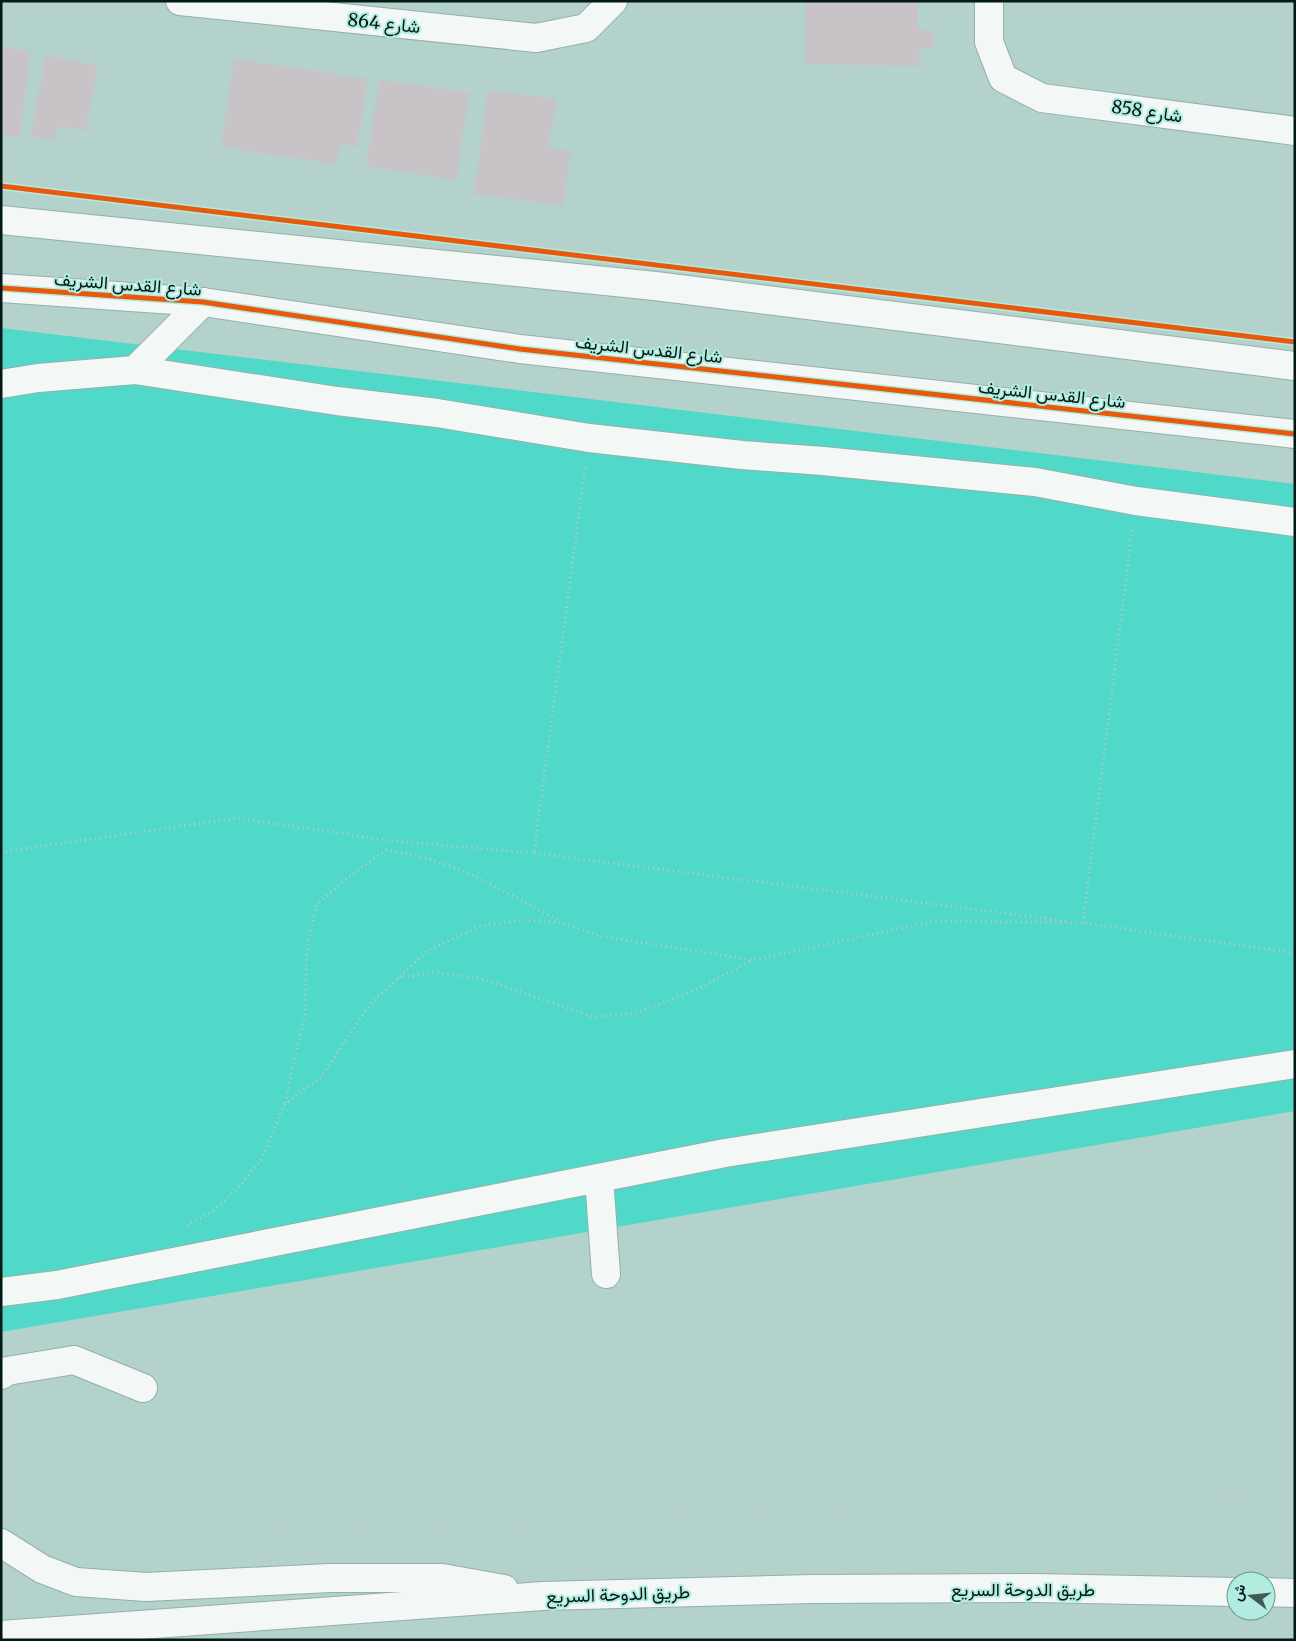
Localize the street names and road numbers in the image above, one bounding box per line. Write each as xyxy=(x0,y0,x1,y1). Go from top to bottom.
street label: شارع 864 xyxy=(346,8,422,39)
street label: شارع 858 xyxy=(1110,95,1184,128)
street label: شارع القدس الشريف xyxy=(53,267,202,302)
street label: شارع القدس الشريف xyxy=(574,330,724,369)
street label: شارع القدس الشريف xyxy=(977,375,1127,414)
street label: طريق الدوحة السريع xyxy=(951,1578,1095,1602)
street label: طريق الدوحة السريع xyxy=(546,1580,690,1609)

